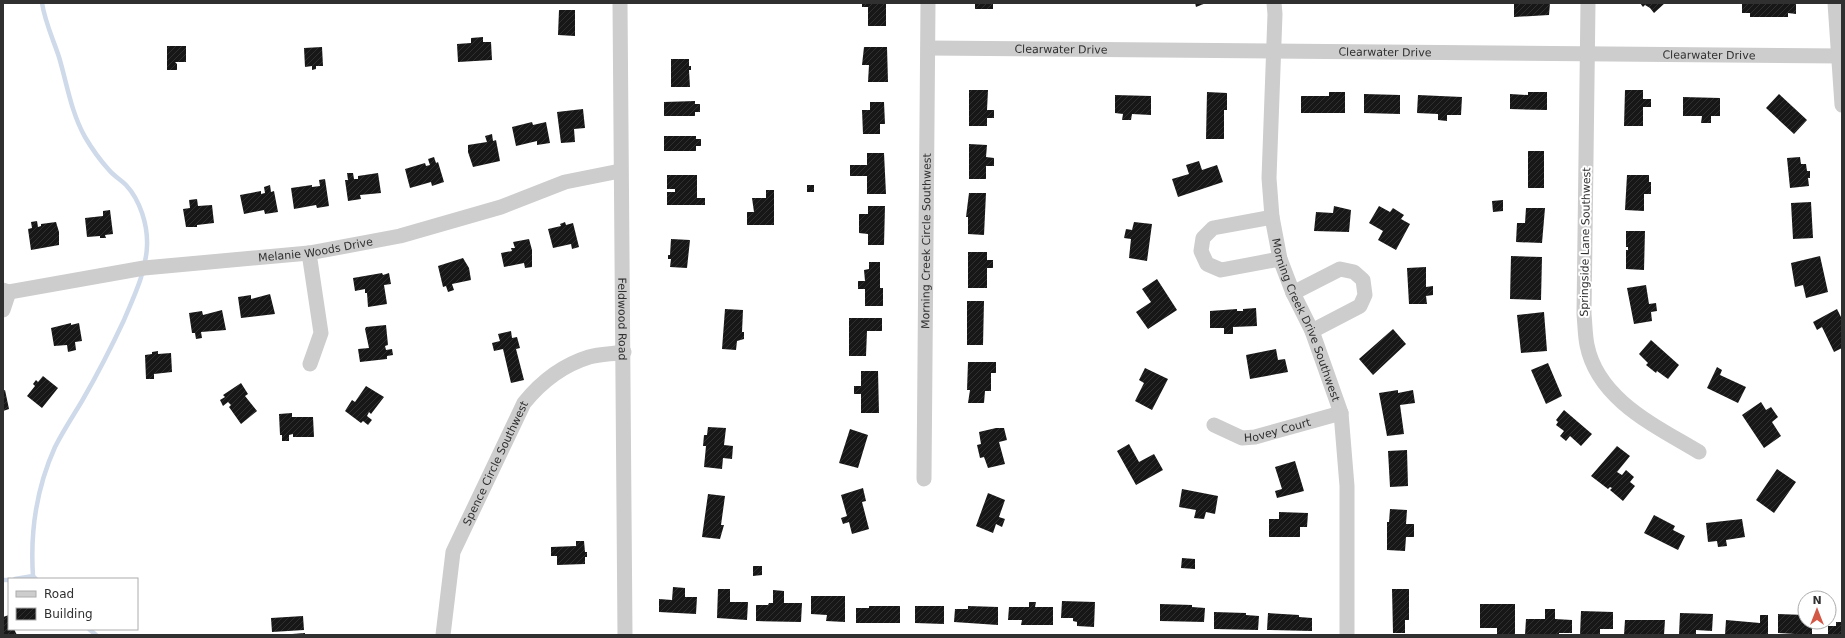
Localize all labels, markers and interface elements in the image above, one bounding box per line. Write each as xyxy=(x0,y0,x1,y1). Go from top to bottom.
street label: Clearwater Drive xyxy=(1014,43,1108,57)
street label: Clearwater Drive xyxy=(1338,46,1432,59)
street label: Clearwater Drive xyxy=(1662,48,1756,62)
street label: Morning Creek Circle Southwest xyxy=(919,152,934,329)
street label: Springside Lane Southwest xyxy=(1578,167,1593,317)
street label: Melanie Woods Drive xyxy=(258,235,374,265)
street label: Morning Creek Drive Southwest xyxy=(1269,237,1343,404)
street label: Feldwood Road xyxy=(615,277,629,361)
street label: Spence Circle Southwest xyxy=(461,398,531,528)
street label: Hovey Court xyxy=(1243,416,1313,445)
legend xyxy=(8,578,138,630)
text: Road xyxy=(44,587,74,601)
north arrow xyxy=(1797,590,1837,630)
text: N xyxy=(1812,594,1822,607)
text: Building xyxy=(44,607,93,621)

